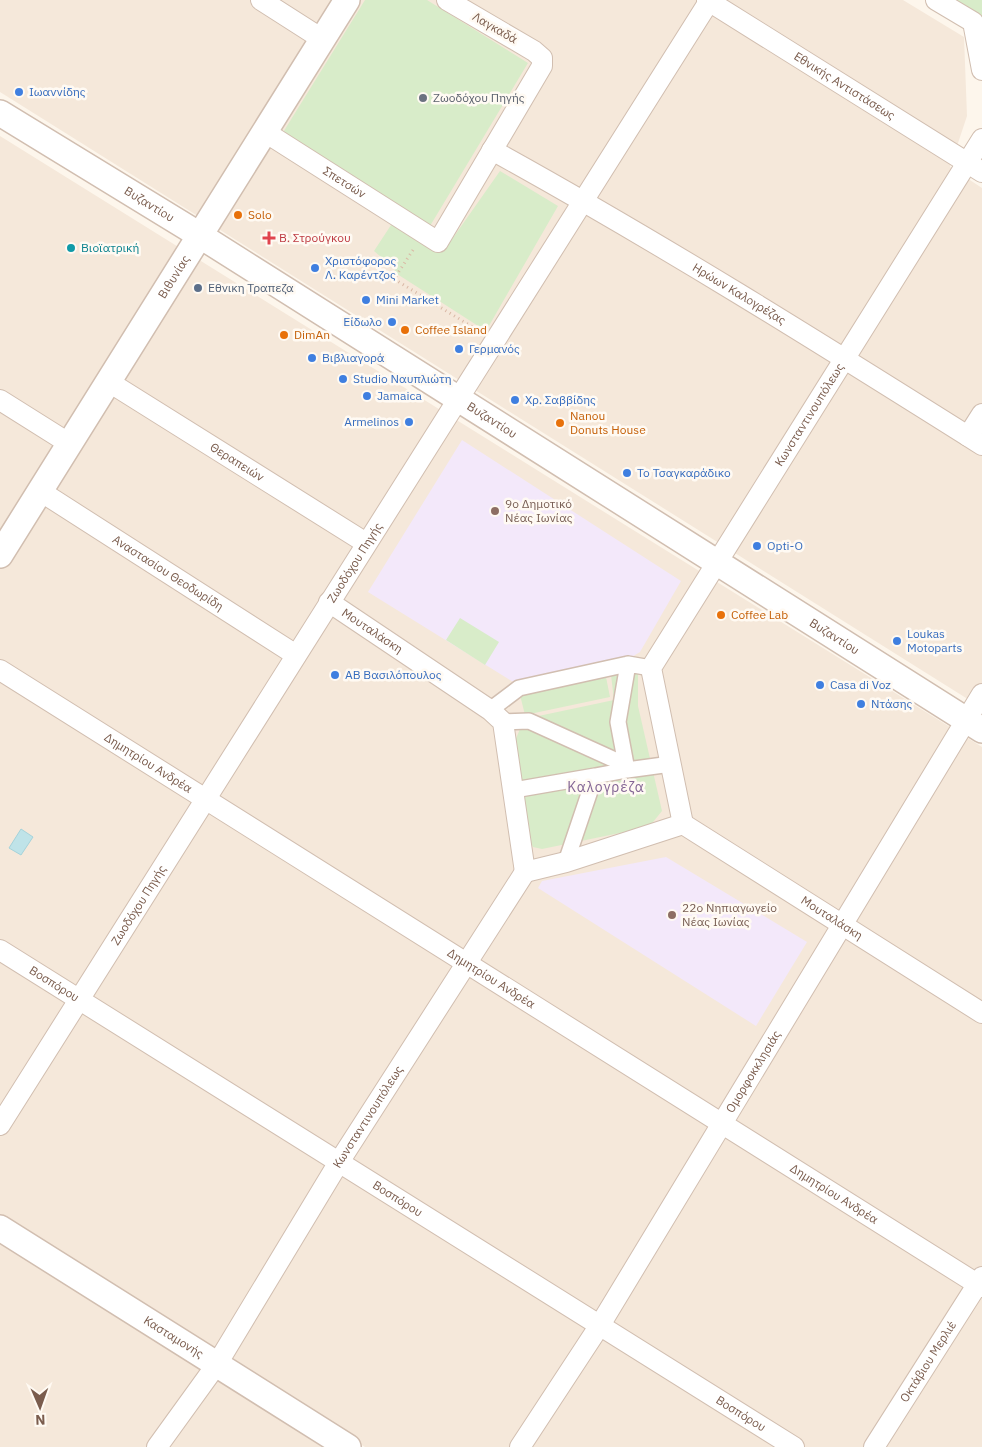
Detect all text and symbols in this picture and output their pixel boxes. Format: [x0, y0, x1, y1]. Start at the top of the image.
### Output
street label: Λαγκαδά [470, 9, 521, 47]
street label: Εθνικής Αντιστάσεως [791, 48, 898, 123]
place label: Ιωαννίδης [29, 84, 86, 99]
marker: Ιωαννίδης [13, 86, 25, 98]
place label: Ζωοδόχου Πηγής [433, 90, 525, 105]
marker: Ζωοδόχου Πηγής [417, 92, 429, 104]
street label: Σπετσών [320, 163, 369, 201]
street label: Βυζαντίου [122, 183, 177, 225]
place label: Solo [248, 207, 272, 222]
marker: Solo [232, 209, 244, 221]
place label: Β. Στρούγκου [279, 230, 351, 245]
marker: Β. Στρούγκου [263, 232, 275, 244]
place label: Βιοϊατρική [81, 240, 139, 255]
marker: Βιοϊατρική [65, 242, 77, 254]
street label: Βιθυνίας [154, 252, 193, 301]
place label: Χριστόφορος Λ. Καρέντζος [325, 253, 397, 282]
street label: Ηρώων Καλογρέζας [690, 260, 789, 328]
marker: Χριστόφορος Λ. Καρέντζος [309, 262, 321, 274]
place label: Εθνικη Τραπεζα [208, 280, 294, 295]
marker: Εθνικη Τραπεζα [192, 282, 204, 294]
place label: Mini Market [376, 292, 439, 307]
marker: Mini Market [360, 294, 372, 306]
place label: Είδωλο [343, 314, 382, 329]
marker: Είδωλο [386, 316, 398, 328]
place label: Coffee Island [415, 322, 487, 337]
marker: Coffee Island [399, 324, 411, 336]
place label: DimAn [294, 327, 330, 342]
marker: DimAn [278, 329, 290, 341]
place label: Γερμανός [469, 341, 520, 356]
marker: Γερμανός [453, 343, 465, 355]
place label: Βιβλιαγορά [322, 350, 385, 365]
marker: Βιβλιαγορά [306, 352, 318, 364]
street label: Κωνσταντινουπόλεως [771, 360, 847, 469]
place label: Studio Ναυπλιώτη [353, 371, 452, 386]
marker: Studio Ναυπλιώτη [337, 373, 349, 385]
place label: Jamaica [377, 388, 422, 403]
marker: Jamaica [361, 390, 373, 402]
place label: Χρ. Σαββίδης [525, 392, 596, 407]
marker: Χρ. Σαββίδης [509, 394, 521, 406]
street label: Βυζαντίου [464, 398, 520, 441]
place label: Nanou Donuts House [570, 408, 646, 437]
place label: Armelinos [344, 414, 399, 429]
marker: Armelinos [403, 416, 415, 428]
marker: Nanou Donuts House [554, 417, 566, 429]
street label: Θεραπειών [207, 439, 267, 484]
place label: Το Τσαγκαράδικο [637, 465, 731, 480]
marker: Το Τσαγκαράδικο [621, 467, 633, 479]
place label: 9ο Δημοτικό Νέας Ιωνίας [505, 496, 573, 525]
marker: 9ο Δημοτικό Νέας Ιωνίας [489, 505, 501, 517]
street label: Ζωοδόχου Πηγής [324, 519, 385, 605]
street label: Αναστασίου Θεοδωρίδη [110, 531, 227, 614]
place label: Opti-O [767, 538, 803, 553]
marker: Opti-O [751, 540, 763, 552]
street label: Μουταλάσκη [339, 605, 406, 656]
place label: Coffee Lab [731, 607, 788, 622]
marker: Coffee Lab [715, 609, 727, 621]
street label: Βυζαντίου [807, 615, 862, 658]
place label: Loukas Motoparts [907, 626, 962, 655]
marker: Loukas Motoparts [891, 635, 903, 647]
place label: ΑΒ Βασιλόπουλος [345, 667, 442, 682]
marker: ΑΒ Βασιλόπουλος [329, 669, 341, 681]
place label: Casa di Voz [830, 677, 891, 692]
marker: Casa di Voz [814, 679, 826, 691]
place label: Ντάσης [871, 696, 913, 711]
marker: Ντάσης [855, 698, 867, 710]
street label: Δημητρίου Ανδρέα [102, 729, 195, 796]
district label: Καλογρέζα [567, 778, 645, 796]
street label: Ζωοδόχου Πηγής [108, 862, 169, 948]
street label: Μουταλάσκη [798, 892, 866, 943]
place label: 22ο Νηπιαγωγείο Νέας Ιωνίας [682, 900, 777, 929]
marker: 22ο Νηπιαγωγείο Νέας Ιωνίας [666, 909, 678, 921]
street label: Δημητρίου Ανδρέα [445, 945, 538, 1012]
street label: Βοσπόρου [27, 962, 82, 1005]
street label: Ομορφοκκλησιάς [722, 1027, 784, 1115]
street label: Κωνσταντινουπόλεως [329, 1062, 406, 1171]
street label: Δημητρίου Ανδρέα [787, 1160, 881, 1227]
street label: Βοσπόρου [370, 1177, 426, 1220]
street label: Κασταμονής [141, 1312, 207, 1361]
street label: Οκτάβιου Μερλιέ [896, 1318, 959, 1405]
north arrow [15, 1382, 65, 1432]
street label: Βοσπόρου [713, 1392, 769, 1435]
text: N [35, 1411, 46, 1429]

